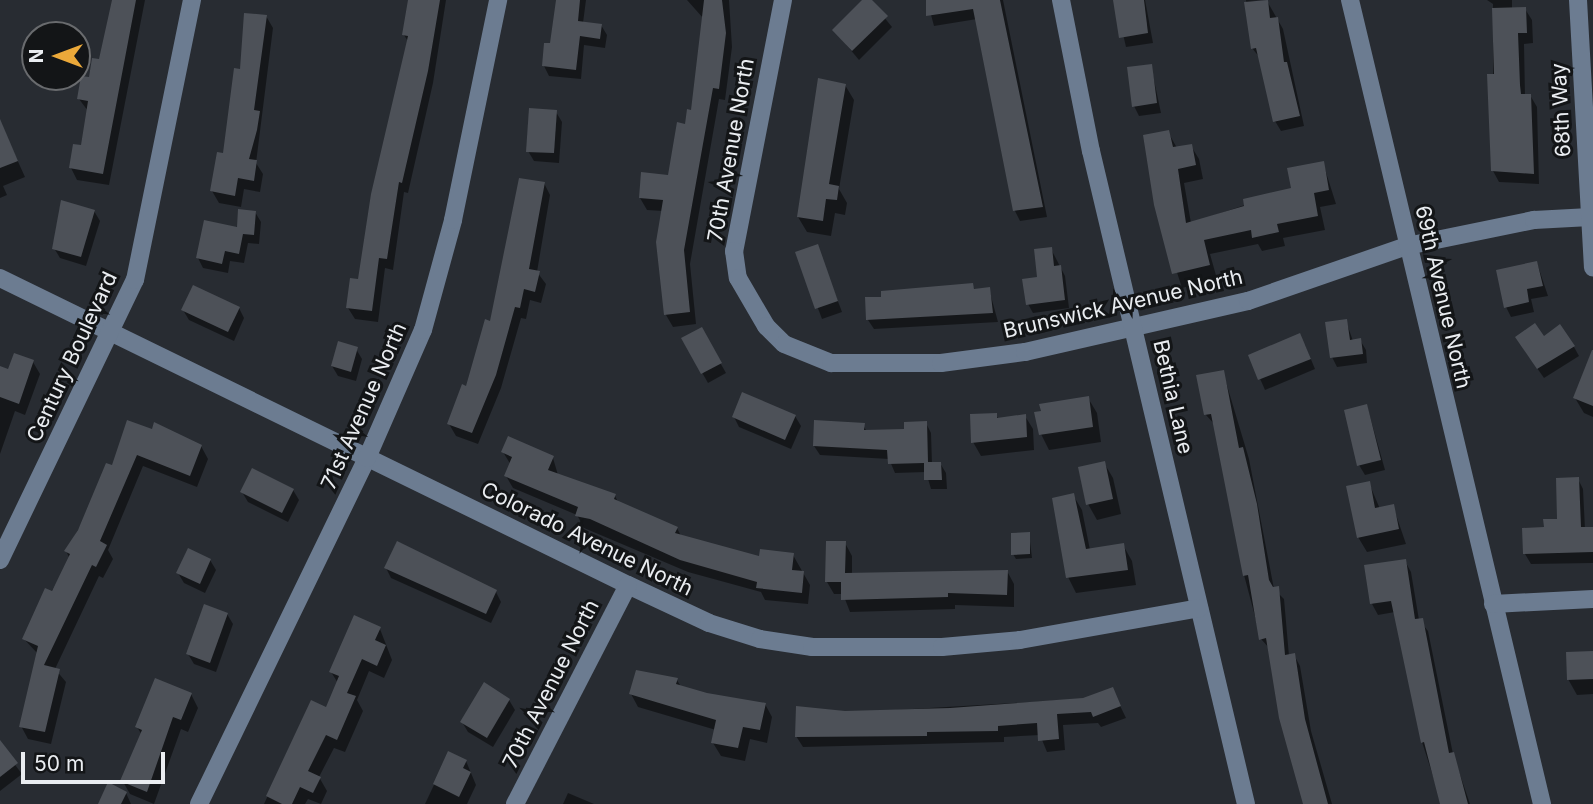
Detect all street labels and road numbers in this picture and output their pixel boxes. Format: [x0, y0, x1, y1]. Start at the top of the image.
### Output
street label: 70th Avenue North [702, 56, 760, 244]
street label: 68th Way [1546, 62, 1576, 158]
street label: 69th Avenue North [1410, 203, 1476, 391]
street label: Brunswick Avenue North [1001, 264, 1245, 344]
street label: Century Boulevard [22, 268, 122, 446]
street label: 71st Avenue North [316, 319, 412, 493]
street label: Bethia Lane [1148, 337, 1198, 457]
street label: Colorado Avenue North [477, 477, 697, 601]
street label: 70th Avenue North [498, 595, 604, 773]

